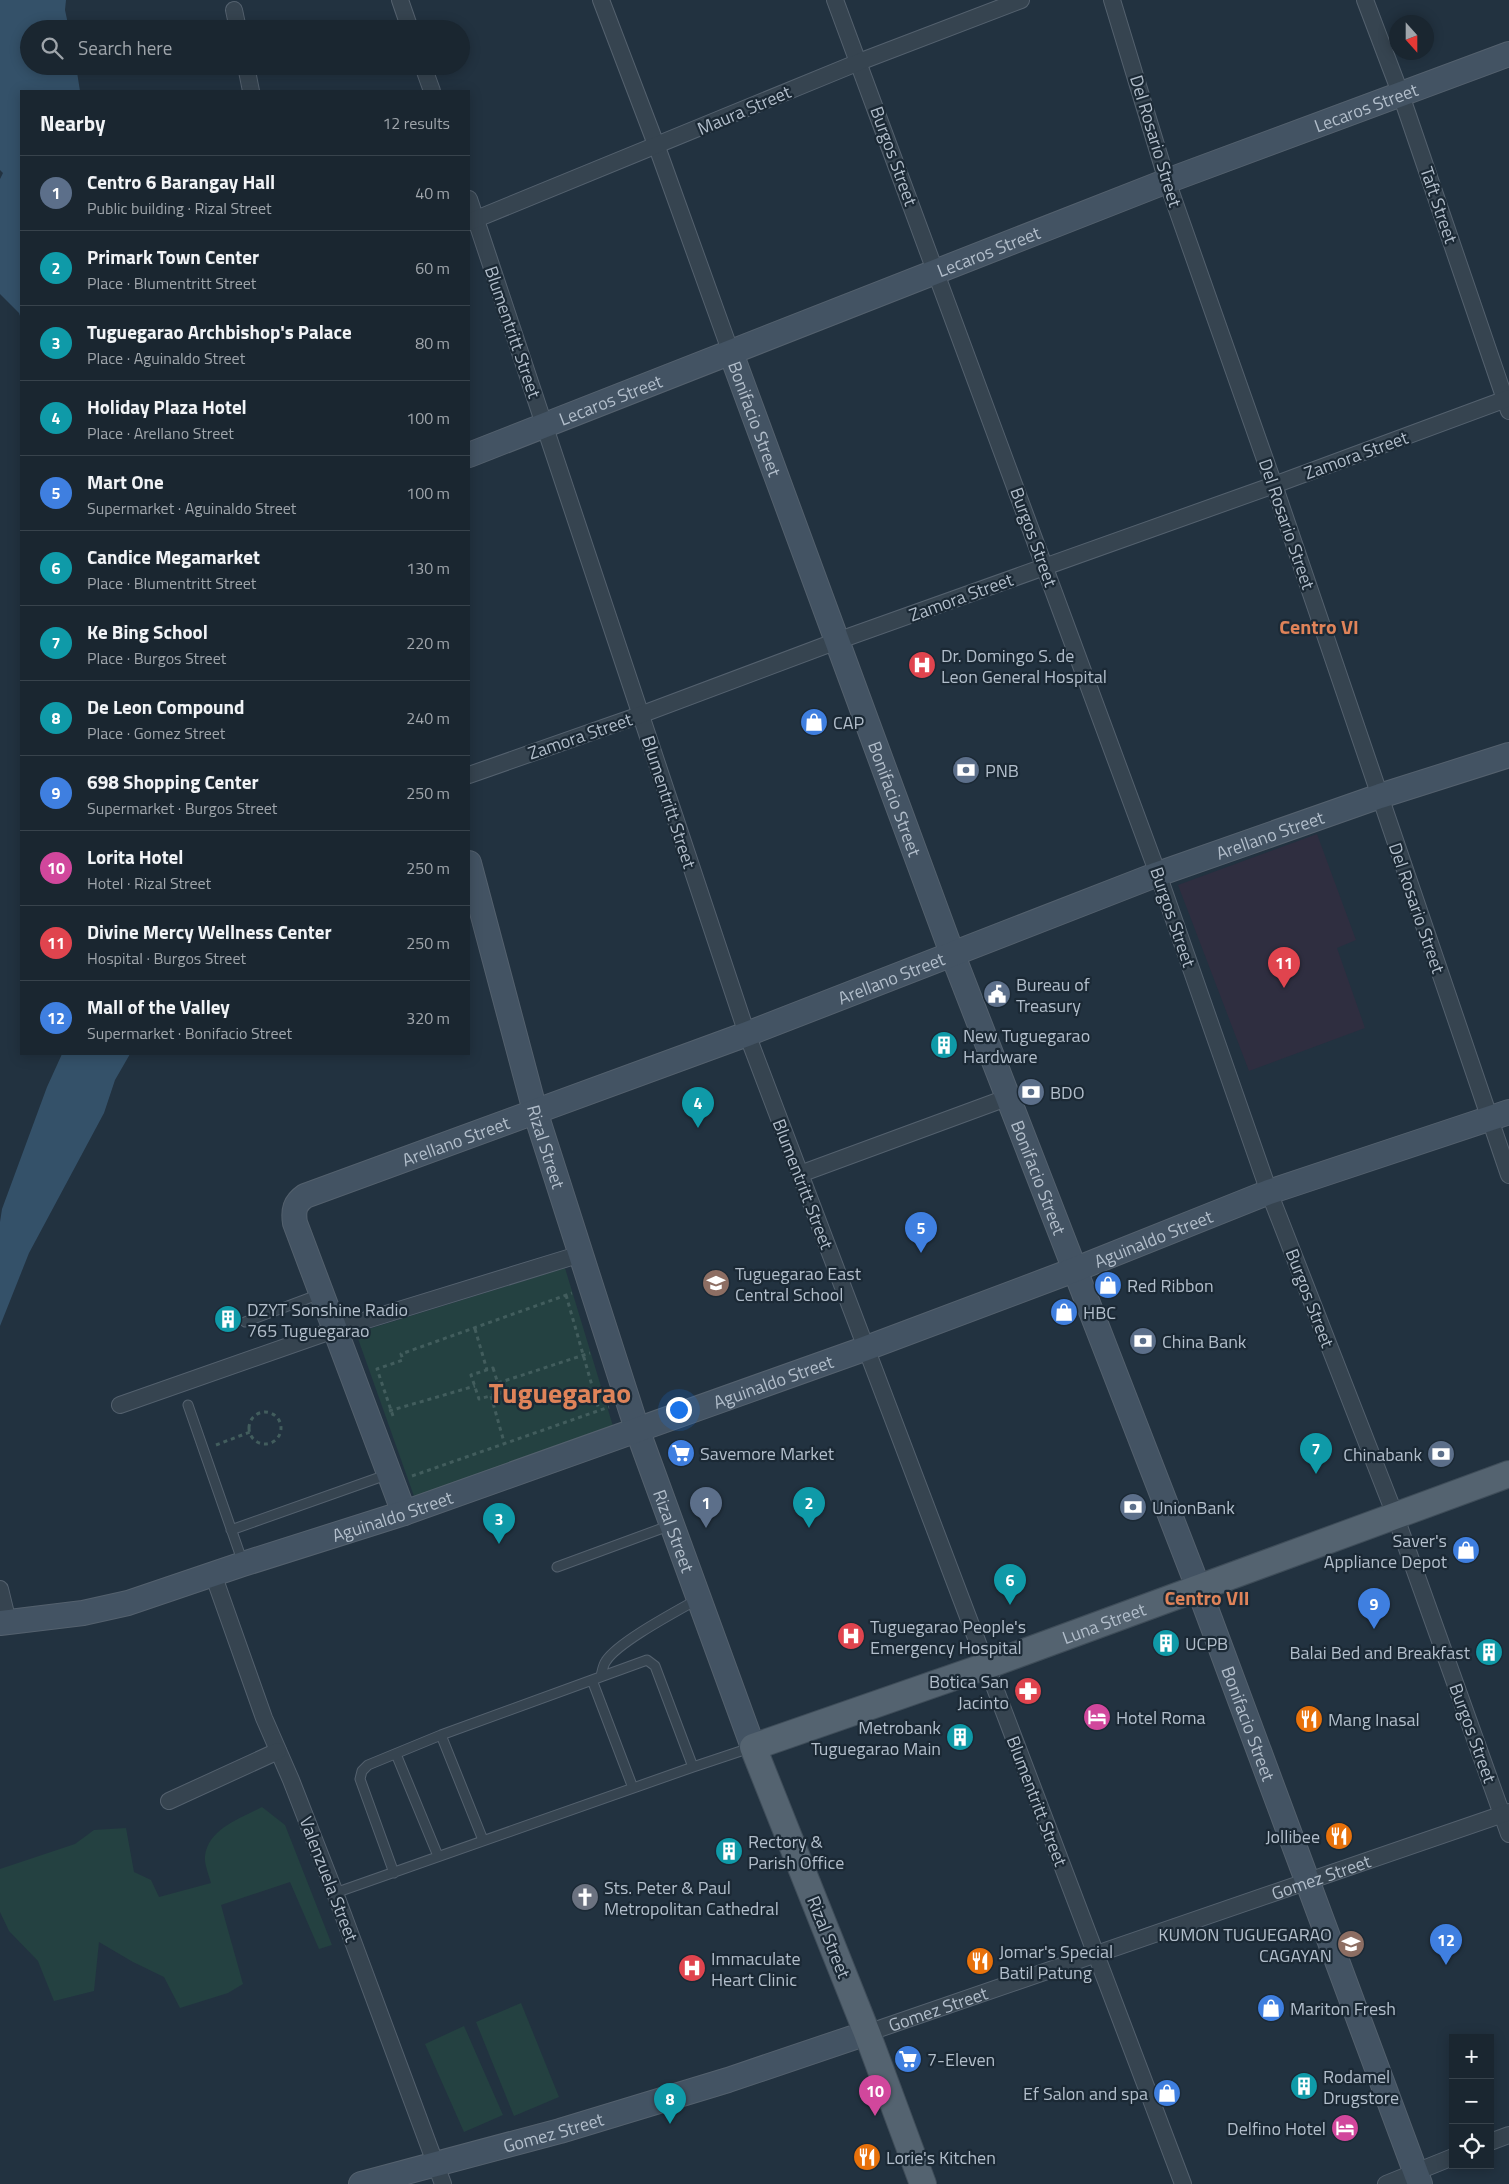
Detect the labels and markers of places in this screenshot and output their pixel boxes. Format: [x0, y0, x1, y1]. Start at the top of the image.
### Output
place label: Dr. Domingo S. de Leon General Hospital [941, 642, 1107, 690]
hospital icon: Dr. Domingo S. de Leon General Hospital [907, 650, 937, 680]
shop icon: CAP [799, 707, 829, 737]
place label: CAP [833, 709, 865, 736]
bank icon: PNB [951, 755, 981, 785]
place label: PNB [985, 757, 1019, 784]
pin: 11 [1268, 947, 1300, 988]
place label: Bureau of Treasury [1016, 971, 1090, 1019]
public building icon: Bureau of Treasury [982, 979, 1012, 1009]
place label: New Tuguegarao Hardware [963, 1022, 1090, 1070]
building icon: New Tuguegarao Hardware [929, 1030, 959, 1060]
bank icon: BDO [1016, 1077, 1046, 1107]
place label: BDO [1050, 1079, 1085, 1106]
pin: 4 [682, 1087, 714, 1128]
pin: 5 [905, 1212, 937, 1253]
place label: Tuguegarao East Central School [735, 1260, 862, 1308]
school or university icon: Tuguegarao East Central School [701, 1268, 731, 1298]
shop icon: Red Ribbon [1093, 1270, 1123, 1300]
place label: Red Ribbon [1127, 1272, 1214, 1299]
place label: DZYT Sonshine Radio 765 Tuguegarao [247, 1296, 408, 1344]
shop icon: HBC [1049, 1297, 1079, 1327]
place label: HBC [1083, 1299, 1116, 1326]
building icon: DZYT Sonshine Radio 765 Tuguegarao [213, 1304, 243, 1334]
bank icon: China Bank [1128, 1326, 1158, 1356]
place label: China Bank [1162, 1328, 1247, 1355]
pin: 7 [1300, 1433, 1332, 1474]
supermarket icon: Savemore Market [666, 1438, 696, 1468]
bank icon: Chinabank [1426, 1439, 1456, 1469]
place label: Savemore Market [700, 1440, 835, 1467]
place label: Chinabank [1343, 1441, 1422, 1468]
pin: 1 [690, 1487, 722, 1528]
pin: 2 [793, 1487, 825, 1528]
bank icon: UnionBank [1118, 1492, 1148, 1522]
place label: UnionBank [1152, 1494, 1235, 1521]
pin: 3 [483, 1503, 515, 1544]
place label: Saver's Appliance Depot [1324, 1527, 1448, 1575]
shop icon: Saver's Appliance Depot [1451, 1535, 1481, 1565]
pin: 6 [994, 1564, 1026, 1605]
pin: 9 [1358, 1588, 1390, 1629]
place label: Tuguegarao People's Emergency Hospital [870, 1613, 1026, 1661]
hospital icon: Tuguegarao People's Emergency Hospital [836, 1621, 866, 1651]
building icon: UCPB [1151, 1628, 1181, 1658]
place label: UCPB [1185, 1630, 1228, 1657]
building icon: Balai Bed and Breakfast [1474, 1637, 1504, 1667]
place label: Balai Bed and Breakfast [1289, 1639, 1471, 1666]
place label: Botica San Jacinto [929, 1668, 1009, 1716]
pharmacy icon: Botica San Jacinto [1013, 1676, 1043, 1706]
hotel icon: Hotel Roma [1082, 1702, 1112, 1732]
place label: Hotel Roma [1116, 1704, 1206, 1731]
restaurant icon: Mang Inasal [1294, 1704, 1324, 1734]
place label: Mang Inasal [1328, 1706, 1420, 1733]
place label: Metrobank Tuguegarao Main [811, 1714, 941, 1762]
building icon: Metrobank Tuguegarao Main [945, 1722, 975, 1752]
restaurant icon: Jollibee [1324, 1821, 1354, 1851]
place label: Jollibee [1265, 1823, 1320, 1850]
place label: Rectory & Parish Office [748, 1828, 844, 1876]
building icon: Rectory & Parish Office [714, 1836, 744, 1866]
place label: Sts. Peter & Paul Metropolitan Cathedral [604, 1874, 779, 1922]
church icon: Sts. Peter & Paul Metropolitan Cathedral [570, 1882, 600, 1912]
place label: KUMON TUGUEGARAO CAGAYAN [1158, 1921, 1332, 1969]
pin: 12 [1430, 1924, 1462, 1965]
school or university icon: KUMON TUGUEGARAO CAGAYAN [1336, 1929, 1366, 1959]
place label: Jomar's Special Batil Patung [999, 1938, 1113, 1986]
place label: Immaculate Heart Clinic [711, 1945, 801, 1993]
restaurant icon: Jomar's Special Batil Patung [965, 1946, 995, 1976]
hospital icon: Immaculate Heart Clinic [677, 1953, 707, 1983]
shop icon: Mariton Fresh [1256, 1993, 1286, 2023]
place label: Mariton Fresh [1290, 1995, 1396, 2022]
supermarket icon: 7-Eleven [893, 2044, 923, 2074]
place label: 7-Eleven [927, 2046, 995, 2073]
place label: Rodamel Drugstore [1323, 2063, 1399, 2111]
building icon: Rodamel Drugstore [1289, 2071, 1319, 2101]
pin: 10 [859, 2075, 891, 2116]
shop icon: Ef Salon and spa [1152, 2078, 1182, 2108]
place label: Ef Salon and spa [1023, 2080, 1148, 2107]
pin: 8 [654, 2083, 686, 2124]
hotel icon: Delfino Hotel [1330, 2113, 1360, 2143]
place label: Delfino Hotel [1227, 2115, 1326, 2142]
restaurant icon: Lorie's Kitchen [852, 2142, 882, 2172]
place label: Lorie's Kitchen [886, 2144, 996, 2171]

